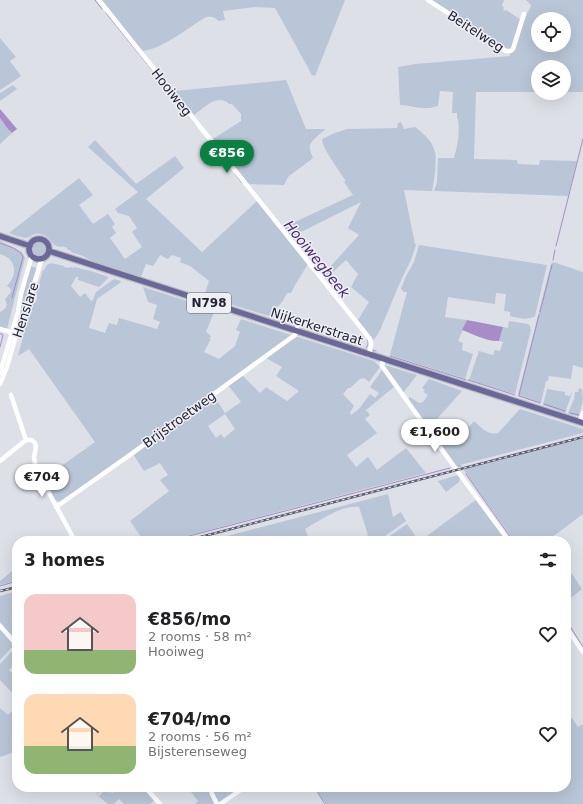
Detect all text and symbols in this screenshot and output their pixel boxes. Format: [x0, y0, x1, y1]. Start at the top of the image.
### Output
street label: Beitelweg [445, 8, 507, 55]
map controls [531, 12, 571, 100]
button: locate [531, 12, 571, 52]
button: layers [531, 60, 571, 100]
street label: Hooiweg [148, 66, 195, 119]
pin: €856 [203, 140, 251, 174]
text: €856 [209, 145, 245, 160]
water label: Hooiwegbeek [281, 217, 354, 302]
street label: Henslare [9, 281, 41, 340]
road number: N798 [187, 293, 231, 313]
street label: Nijkerkerstraat [269, 305, 365, 348]
street label: Brijstroetweg [140, 388, 219, 451]
pin: €1,600 [402, 419, 468, 453]
text: €1,600 [410, 424, 460, 439]
pin: €704 [18, 464, 66, 498]
text: €704 [24, 469, 60, 484]
icon: filters [537, 549, 559, 571]
text: 3 homes [24, 550, 105, 570]
text: €856/mo [148, 609, 231, 629]
icon: home [56, 610, 104, 658]
icon: heart [537, 623, 559, 645]
text: 2 rooms · 58 m² [148, 629, 252, 644]
text: Hooiweg [148, 644, 204, 659]
text: €704/mo [148, 709, 231, 729]
icon: home [56, 710, 104, 758]
icon: heart [537, 723, 559, 745]
text: 2 rooms · 56 m² [148, 729, 252, 744]
text: Bijsterenseweg [148, 744, 247, 759]

